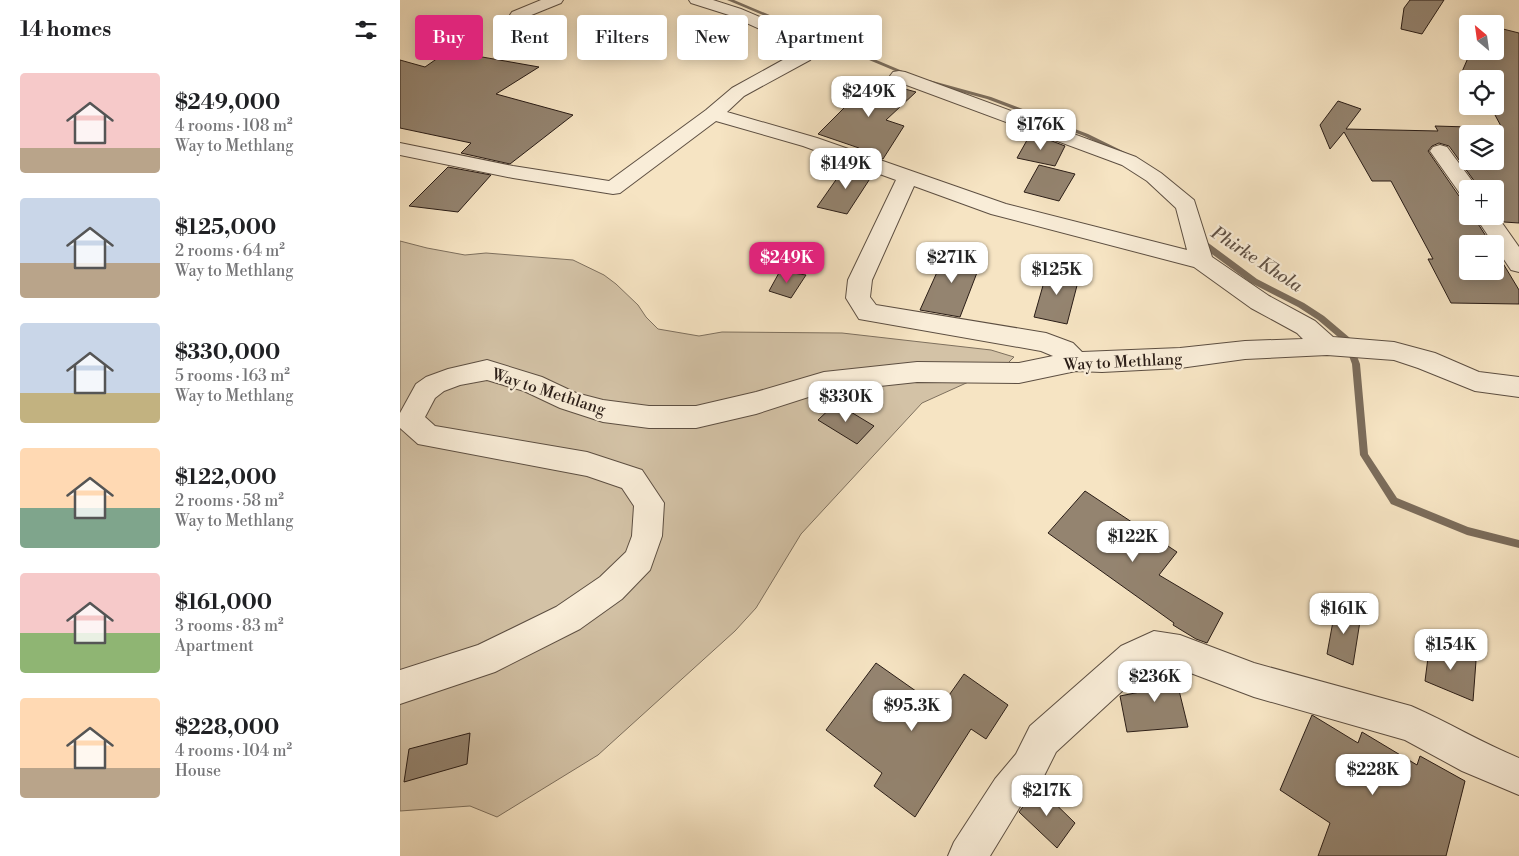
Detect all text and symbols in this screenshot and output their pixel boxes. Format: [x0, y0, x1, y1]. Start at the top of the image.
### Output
chip: Buy [415, 15, 483, 60]
chip: Rent [493, 15, 567, 60]
chip: Filters [577, 15, 667, 60]
chip: New [677, 15, 748, 60]
chip: Apartment [758, 15, 882, 60]
north arrow [1459, 15, 1504, 60]
map controls [1459, 15, 1504, 280]
icon: filters [352, 16, 380, 44]
text: 14 homes [20, 17, 111, 43]
button: locate [1459, 70, 1504, 115]
pin: $249K [834, 76, 904, 118]
text: $249K [842, 82, 896, 102]
text: $249,000 [175, 90, 280, 116]
icon: home [60, 93, 120, 153]
pin: $176K [1006, 108, 1076, 151]
text: $176K [1017, 115, 1065, 135]
text: 4 rooms · 108 m² [175, 116, 293, 136]
button: layers [1459, 125, 1504, 170]
text: Way to Methlang [175, 136, 294, 156]
pin: $149K [811, 148, 881, 190]
text: $149K [821, 154, 871, 174]
button: + [1459, 180, 1504, 225]
text: $125,000 [175, 215, 276, 241]
icon: home [60, 218, 120, 278]
water label: Phirke Khola [1206, 221, 1308, 298]
button: − [1459, 235, 1504, 280]
text: 2 rooms · 64 m² [175, 241, 285, 261]
pin: $249K [752, 242, 822, 284]
pin: $271K [917, 242, 987, 284]
text: $249K [760, 248, 814, 268]
text: $271K [927, 248, 977, 268]
pin: $125K [1022, 254, 1092, 296]
text: $125K [1032, 260, 1082, 280]
text: Way to Methlang [175, 261, 294, 281]
text: $330,000 [175, 340, 280, 366]
icon: home [60, 343, 120, 403]
street label: Way to Methlang [1062, 349, 1183, 375]
street label: Way to Methlang [488, 364, 609, 420]
text: 5 rooms · 163 m² [175, 366, 290, 386]
pin: $330K [811, 380, 881, 423]
text: Way to Methlang [175, 386, 294, 406]
text: $330K [819, 387, 873, 407]
text: $122,000 [175, 465, 277, 491]
icon: home [60, 468, 120, 528]
text: 2 rooms · 58 m² [175, 491, 284, 511]
text: Way to Methlang [175, 511, 294, 531]
pin: $122K [1098, 520, 1168, 563]
text: $122K [1108, 527, 1158, 547]
text: $161,000 [175, 590, 272, 616]
pin: $161K [1309, 592, 1379, 635]
icon: home [60, 593, 120, 653]
text: $161K [1321, 599, 1367, 619]
text: 3 rooms · 83 m² [175, 616, 284, 636]
pin: $154K [1416, 628, 1486, 671]
text: $154K [1425, 635, 1477, 655]
text: Apartment [175, 636, 254, 656]
pin: $236K [1120, 660, 1190, 703]
text: $236K [1129, 667, 1181, 687]
pin: $95.3K [871, 690, 953, 732]
text: $95.3K [884, 696, 940, 716]
text: $228,000 [175, 715, 279, 741]
icon: home [60, 718, 120, 778]
text: 4 rooms · 104 m² [175, 741, 292, 761]
pin: $228K [1338, 754, 1408, 796]
text: $228K [1347, 760, 1399, 780]
text: House [175, 761, 221, 781]
pin: $217K [1012, 774, 1082, 817]
text: $217K [1023, 781, 1071, 801]

